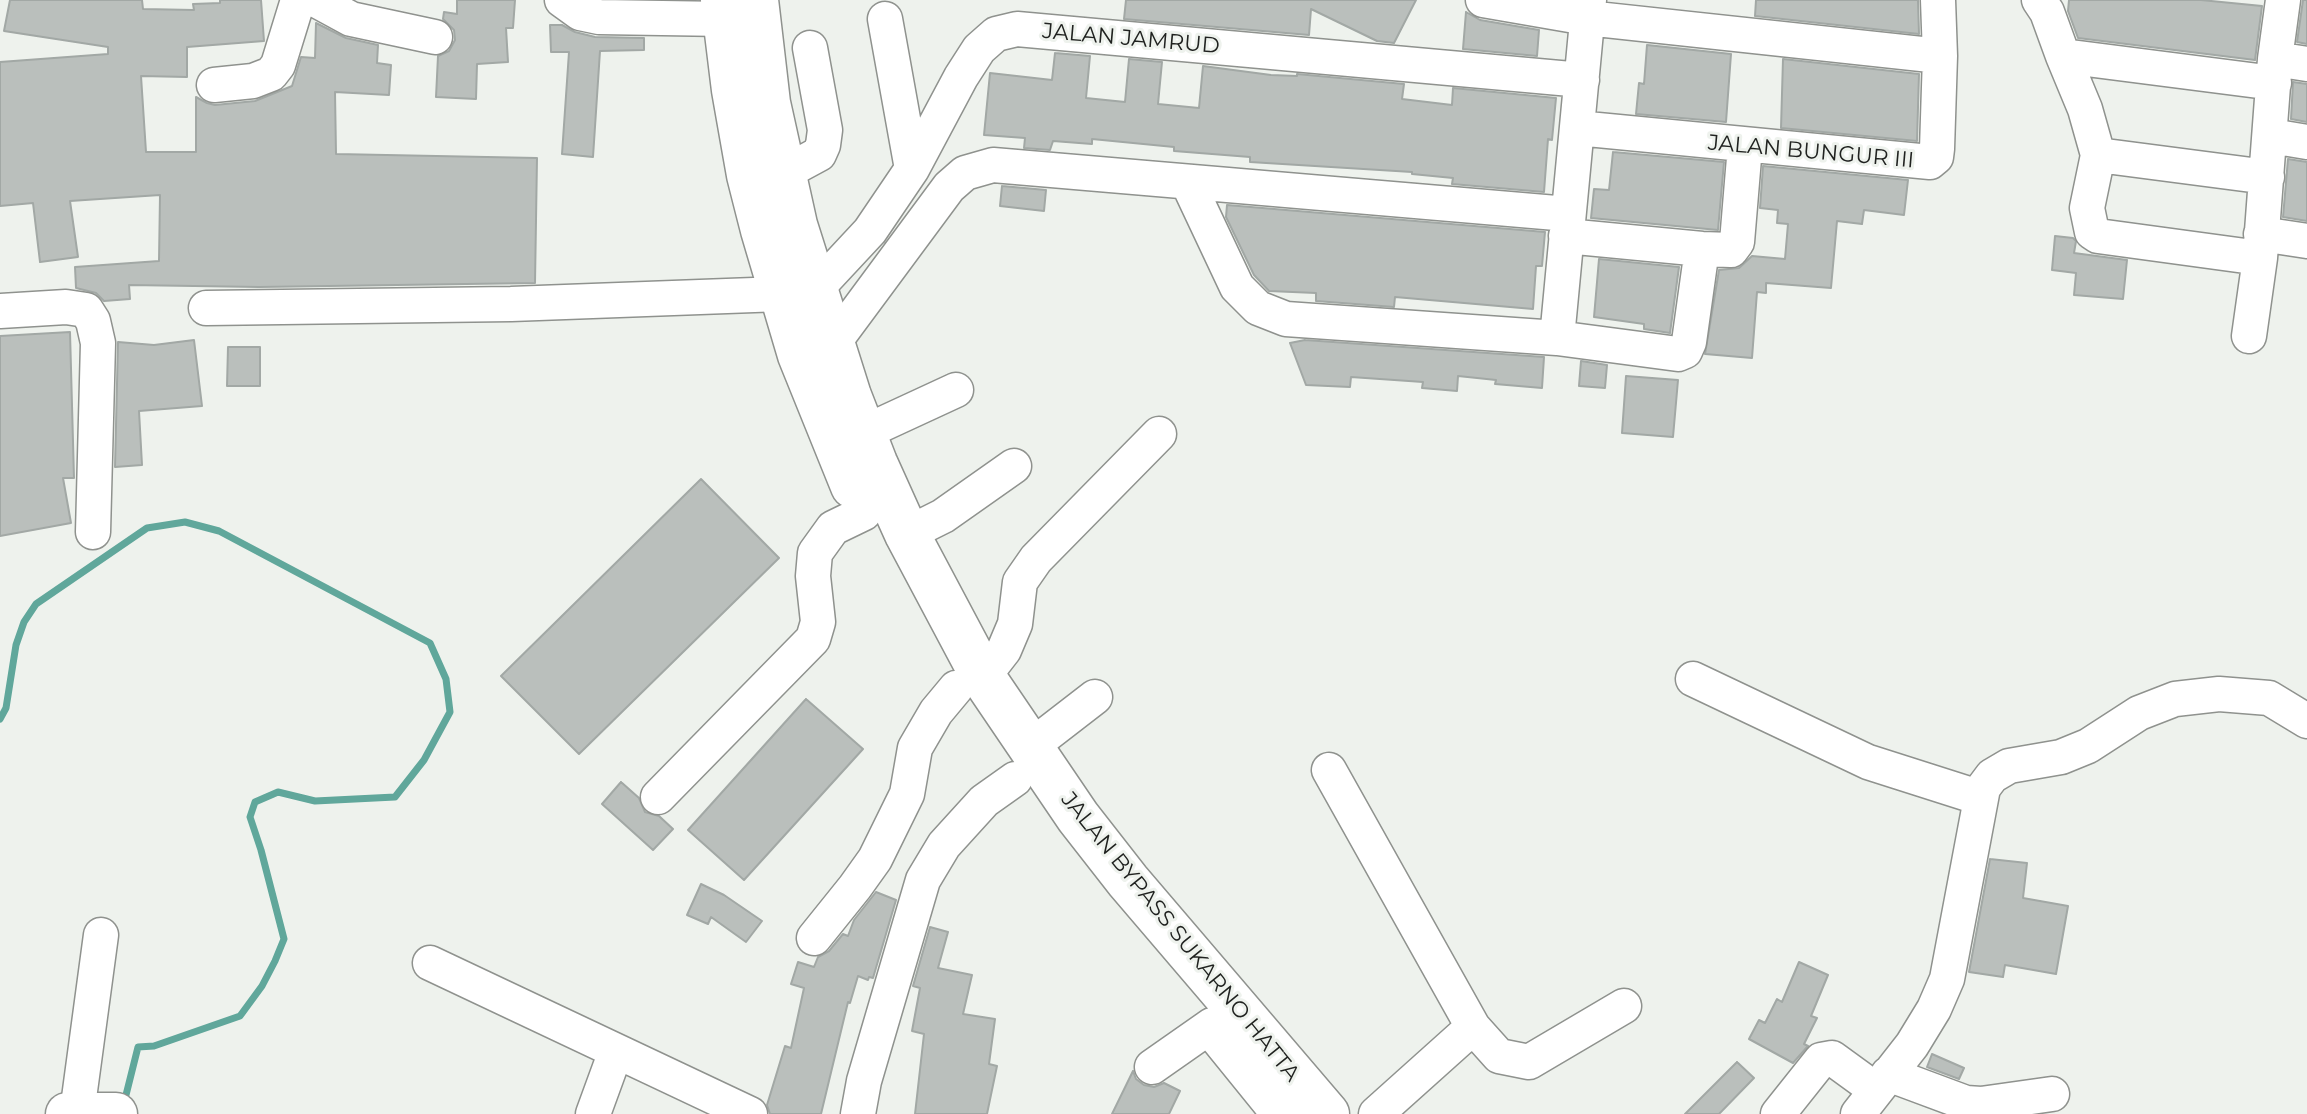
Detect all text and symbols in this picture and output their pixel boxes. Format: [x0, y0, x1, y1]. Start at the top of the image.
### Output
street label: JALAN JAMRUD [1041, 18, 1221, 60]
street label: JALAN BUNGUR III [1707, 130, 1915, 174]
street label: JALAN BYPASS SUKARNO HATTA [1055, 787, 1305, 1087]

